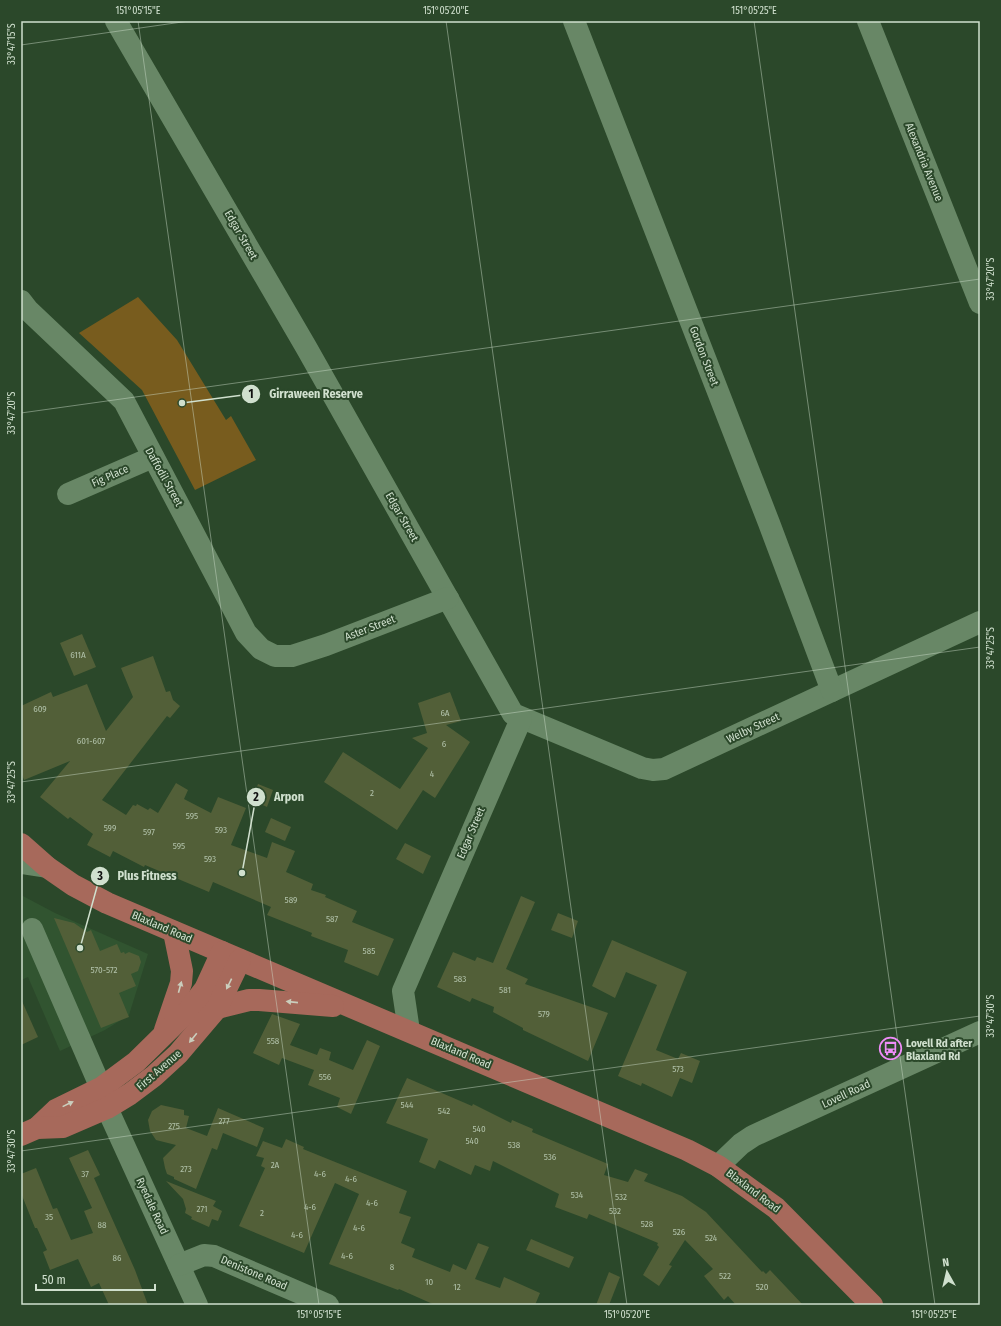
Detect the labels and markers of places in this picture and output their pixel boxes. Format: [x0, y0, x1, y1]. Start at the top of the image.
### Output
callout: Girraween Reserve [241, 382, 371, 406]
callout: Arpon [246, 785, 312, 809]
callout: Plus Fitness [90, 864, 185, 888]
bus stop icon: Lovell Rd after Blaxland Rd [878, 1036, 904, 1062]
place label: Lovell Rd after Blaxland Rd [906, 1037, 973, 1063]

